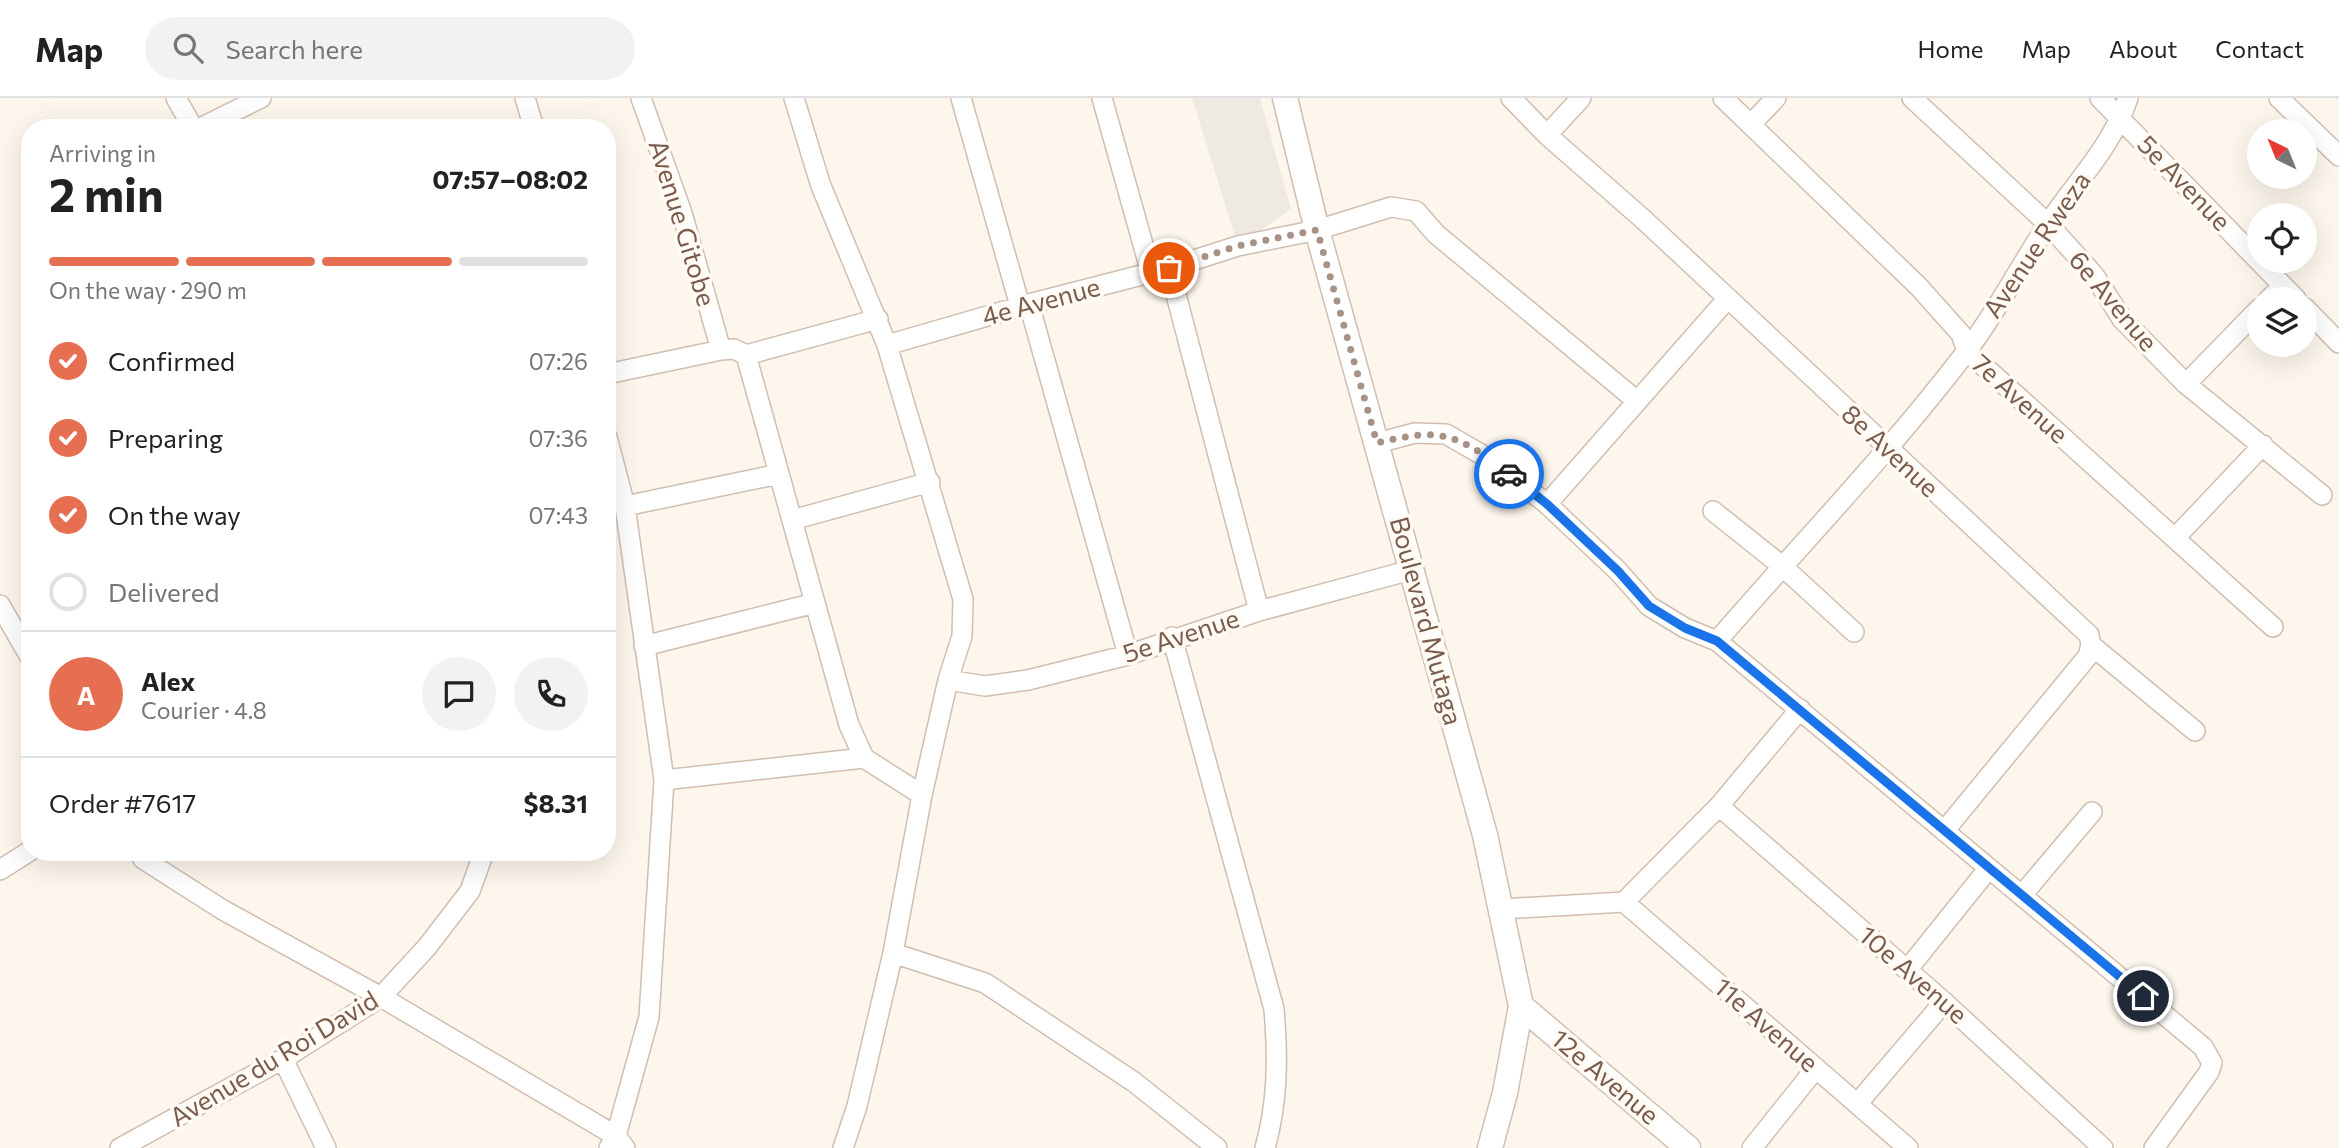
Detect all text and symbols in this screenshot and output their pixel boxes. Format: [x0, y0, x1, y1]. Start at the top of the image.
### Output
search box [145, 17, 635, 80]
text: Map [35, 28, 103, 69]
icon: search [169, 29, 207, 67]
text: Search here [225, 33, 363, 64]
text: Home [1918, 34, 1984, 63]
text: Map [2022, 34, 2071, 63]
text: About [2109, 34, 2177, 63]
text: Contact [2215, 34, 2304, 63]
north arrow [2247, 119, 2317, 189]
map controls [2247, 119, 2317, 357]
street label: 5e Avenue [2132, 128, 2238, 236]
street label: Avenue Gitobe [643, 136, 723, 310]
text: Arriving in [49, 139, 156, 167]
text: 07:57–08:02 [432, 163, 588, 194]
text: 2 min [49, 165, 164, 221]
street label: Avenue Rweza [1976, 165, 2096, 323]
button: locate [2247, 203, 2317, 273]
pin [1139, 238, 1199, 298]
street label: 6e Avenue [2063, 244, 2165, 356]
icon: bag [1150, 249, 1188, 287]
street label: 4e Avenue [978, 270, 1103, 331]
text: On the way · 290 m [49, 276, 247, 304]
button: layers [2247, 287, 2317, 357]
icon: check [49, 342, 87, 380]
text: Confirmed [108, 345, 235, 376]
text: 07:26 [529, 347, 588, 375]
street label: 7e Avenue [1967, 347, 2075, 449]
street label: 8e Avenue [1836, 397, 1946, 503]
icon: check [49, 419, 87, 457]
text: Preparing [108, 422, 223, 453]
text: 07:36 [528, 424, 588, 452]
courier [1474, 439, 1544, 509]
icon: car [1490, 455, 1528, 493]
icon: check [49, 496, 87, 534]
text: On the way [108, 499, 241, 530]
text: 07:43 [529, 501, 588, 529]
street label: Boulevard Mutaga [1385, 513, 1470, 728]
text: Delivered [108, 576, 219, 607]
street label: 5e Avenue [1119, 601, 1243, 668]
button: chat [422, 657, 496, 731]
button: phone [514, 657, 588, 731]
text: Alex [141, 665, 195, 696]
text: A [77, 679, 95, 710]
text: Courier · 4.8 [141, 696, 267, 724]
text: Order #7617 [49, 787, 196, 818]
text: $8.31 [524, 787, 588, 818]
street label: 10e Avenue [1853, 918, 1975, 1029]
pin [2113, 966, 2173, 1026]
street label: 11e Avenue [1709, 970, 1825, 1077]
icon: home [2124, 977, 2162, 1015]
street label: Avenue du Roi David [163, 983, 383, 1132]
street label: 12e Avenue [1546, 1022, 1666, 1130]

